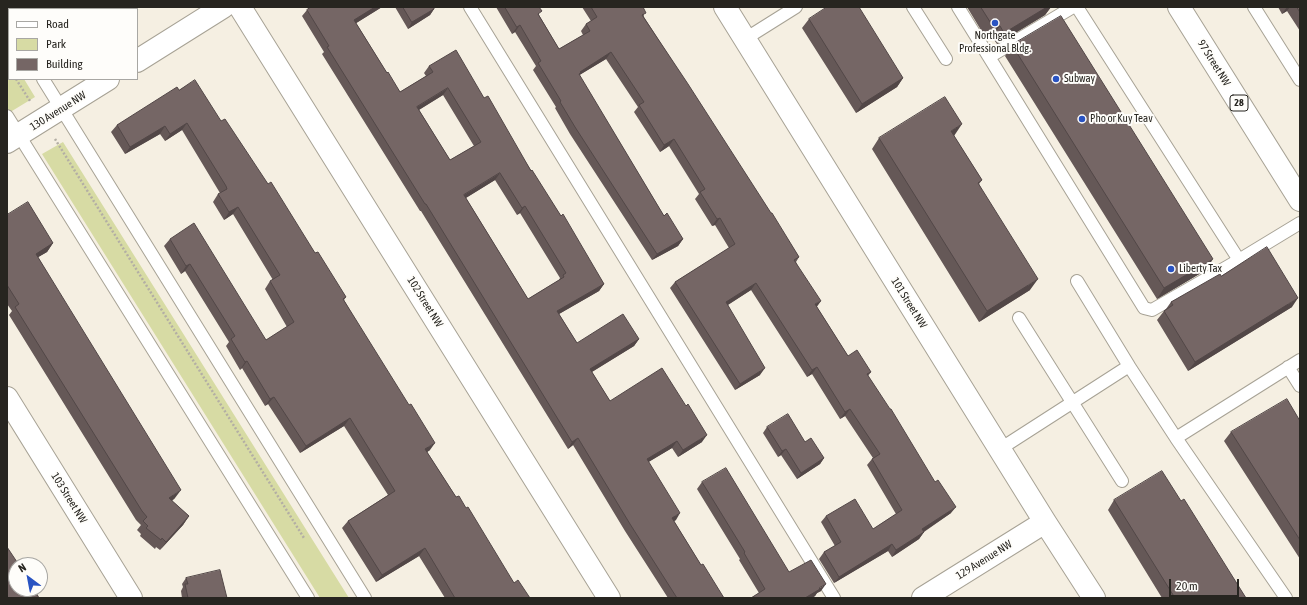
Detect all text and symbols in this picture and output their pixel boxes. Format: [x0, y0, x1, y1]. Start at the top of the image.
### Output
legend [8, 8, 138, 80]
text: Road [46, 17, 69, 31]
marker: Northgate Professional Bldg. [990, 18, 1000, 28]
place label: Northgate Professional Bldg. [959, 29, 1031, 55]
text: Park [46, 37, 66, 51]
street label: 97 Street NW [1195, 37, 1233, 89]
text: Building [46, 57, 83, 71]
place label: Subway [1064, 72, 1095, 86]
marker: Subway [1051, 74, 1061, 84]
street label: 130 Avenue NW [28, 89, 88, 133]
road number: 28 [1230, 95, 1248, 111]
place label: Pho or Kuy Teav [1090, 112, 1153, 126]
marker: Pho or Kuy Teav [1077, 114, 1087, 124]
place label: Liberty Tax [1179, 262, 1222, 276]
marker: Liberty Tax [1166, 264, 1176, 274]
street label: 102 Street NW [404, 274, 446, 330]
street label: 101 Street NW [888, 275, 930, 331]
street label: 103 Street NW [48, 470, 90, 526]
street label: 129 Avenue NW [954, 538, 1014, 582]
north arrow [8, 557, 48, 597]
text: N [16, 561, 28, 574]
scale bar [1171, 571, 1241, 597]
text: 20 m [1176, 579, 1198, 593]

